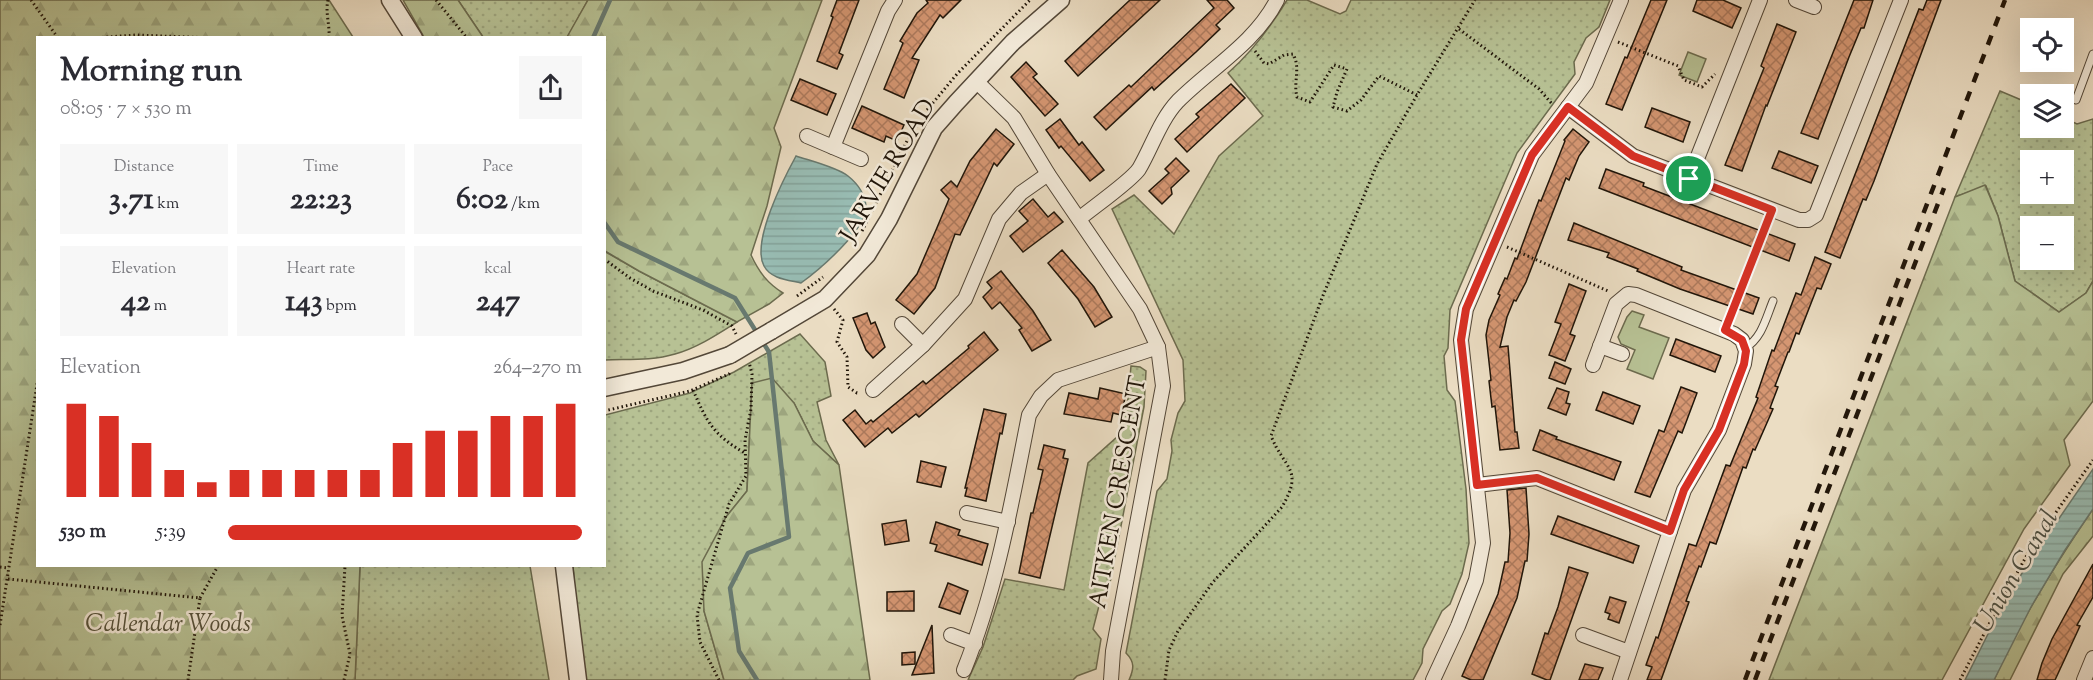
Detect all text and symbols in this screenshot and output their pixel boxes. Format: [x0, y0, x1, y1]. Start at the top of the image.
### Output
map controls [2020, 18, 2074, 270]
button: locate [2020, 18, 2074, 72]
text: Morning run [60, 48, 242, 96]
button: share [519, 56, 582, 119]
button: layers [2020, 84, 2074, 138]
street label: JARVIE ROAD [831, 93, 945, 251]
text: 08:05 · 7 × 530 m [60, 95, 192, 124]
button: + [2020, 150, 2074, 204]
pin [1663, 153, 1714, 204]
text: Distance [114, 156, 174, 179]
text: Time [303, 156, 339, 179]
text: Pace [483, 156, 513, 179]
icon: arrive [1672, 162, 1705, 195]
text: 3.71 [109, 179, 154, 222]
text: 22:23 [290, 179, 352, 222]
text: 6:02 [456, 179, 508, 222]
text: km [154, 193, 179, 216]
text: /km [508, 193, 540, 216]
button: − [2020, 216, 2074, 270]
text: Elevation [112, 258, 176, 281]
text: Heart rate [287, 258, 355, 281]
text: kcal [484, 258, 512, 281]
text: 42 [121, 281, 150, 324]
text: 143 [285, 281, 323, 324]
text: 247 [476, 281, 520, 324]
text: m [150, 295, 167, 318]
text: bpm [323, 295, 357, 318]
text: Elevation [60, 354, 141, 383]
text: 264–270 m [493, 354, 582, 383]
street label: AITKEN CRESCENT [1082, 373, 1156, 611]
water label: Union Canal [1966, 503, 2069, 641]
text: 530 m [60, 518, 106, 547]
text: 5:39 [156, 518, 186, 547]
park label: Callendar Woods [85, 608, 251, 642]

